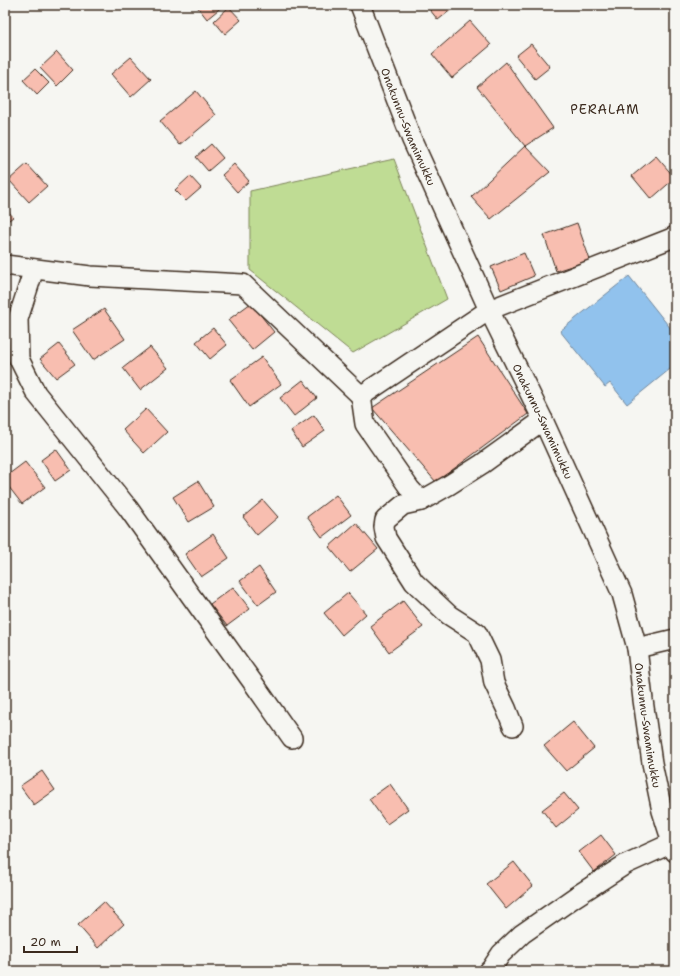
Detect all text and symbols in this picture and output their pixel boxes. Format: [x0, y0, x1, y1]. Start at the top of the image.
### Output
street label: Onakunnu-Swamimukku [377, 66, 439, 188]
district label: PERALAM [570, 101, 640, 118]
street label: Onakunnu-Swamimukku [509, 361, 576, 482]
street label: Onakunnu-Swamimukku [631, 662, 664, 789]
scale bar [24, 928, 77, 954]
text: 20 m [30, 934, 61, 950]

